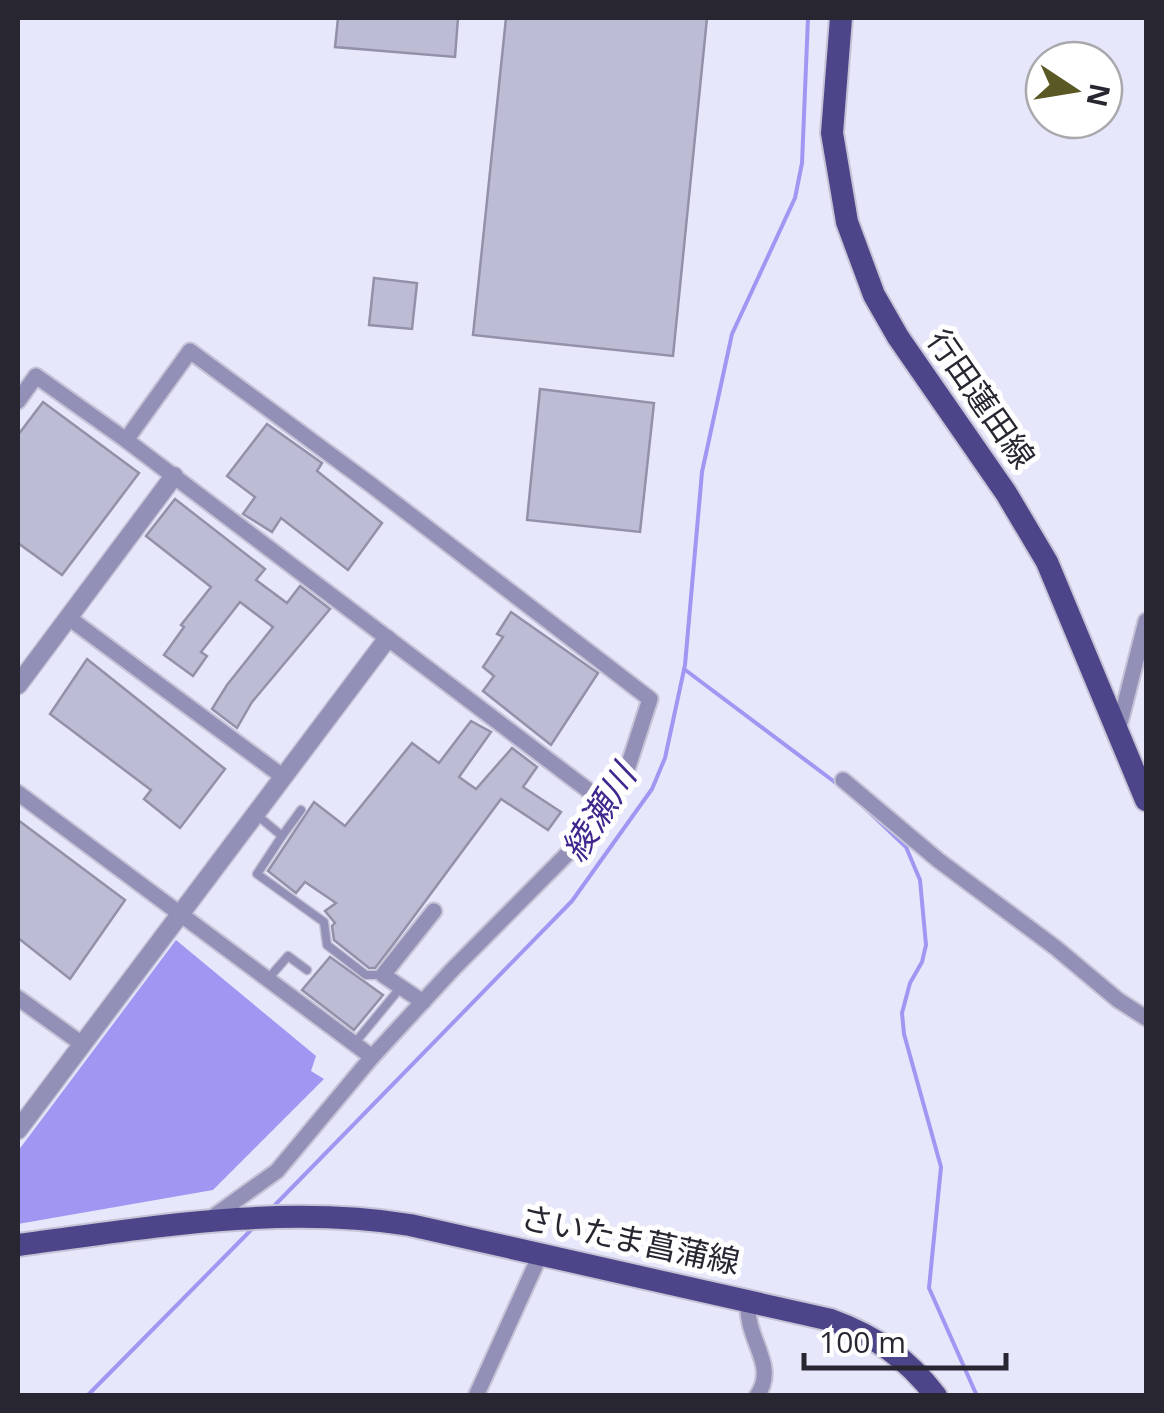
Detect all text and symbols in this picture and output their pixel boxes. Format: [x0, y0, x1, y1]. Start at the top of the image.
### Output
north arrow [1024, 40, 1124, 140]
text: N [1078, 80, 1120, 110]
street label: 行田蓮田線 [919, 320, 1046, 476]
water label: 綾瀬川 [550, 752, 648, 869]
street label: さいたま菖蒲線 [517, 1194, 744, 1283]
scale bar [804, 1308, 1006, 1370]
text: 100 m [819, 1321, 906, 1362]

